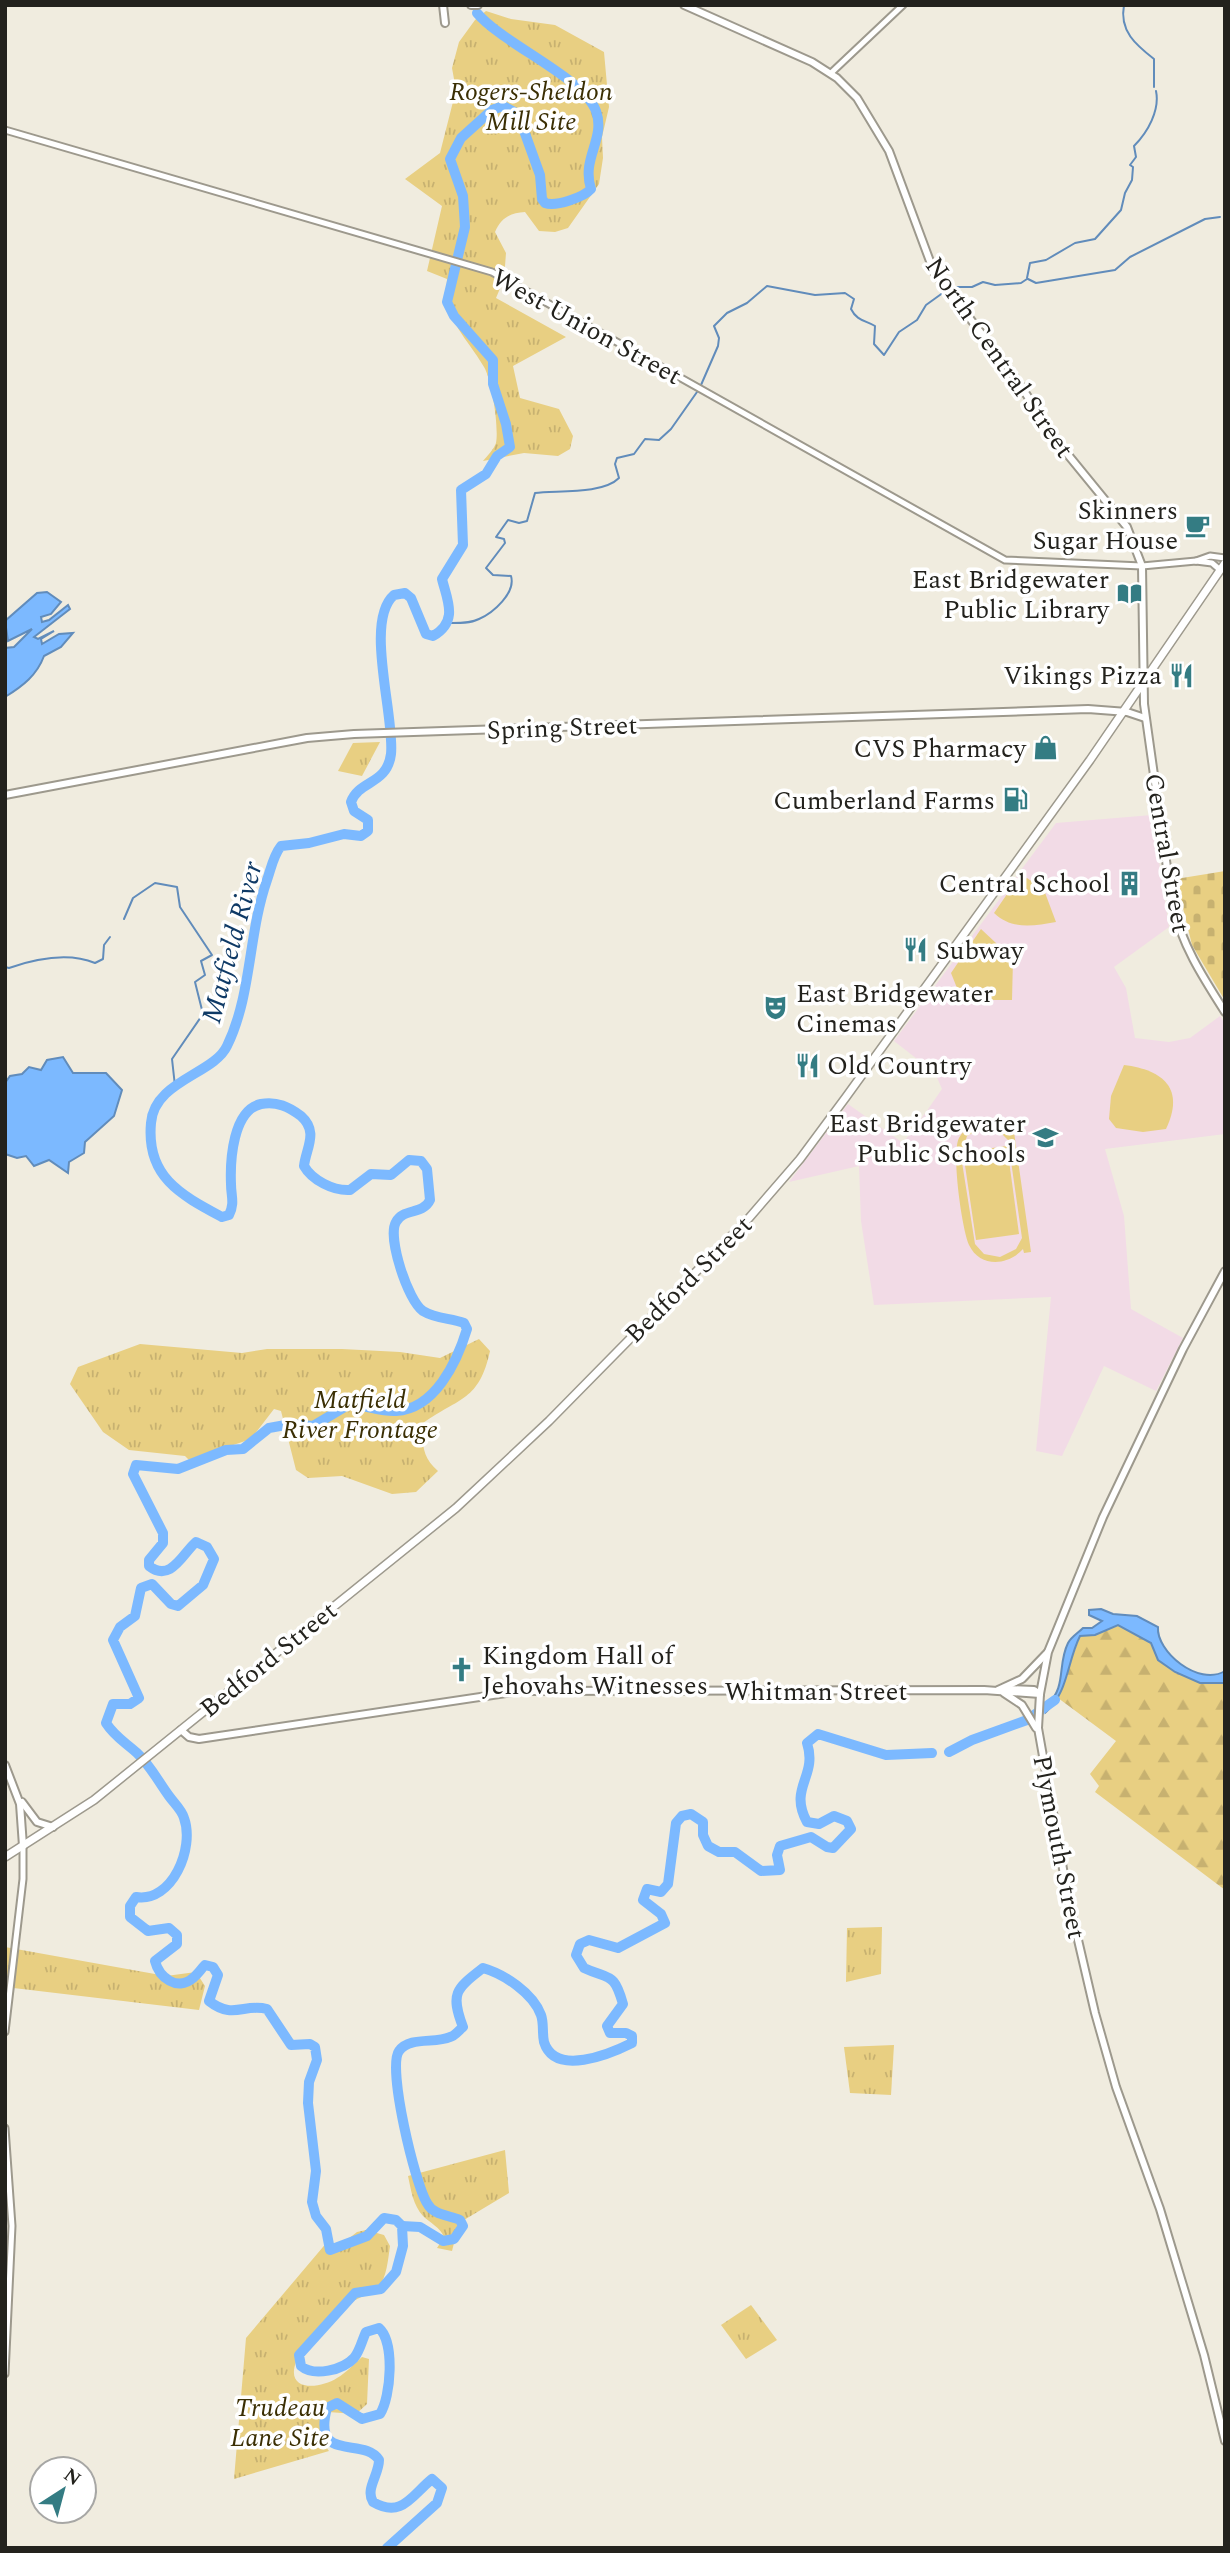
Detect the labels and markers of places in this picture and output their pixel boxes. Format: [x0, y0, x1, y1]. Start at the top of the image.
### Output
place label: Skinners Sugar House [1033, 491, 1178, 561]
cafe icon: Skinners Sugar House [1184, 511, 1212, 539]
place label: East Bridgewater Public Library [912, 560, 1111, 630]
library icon: East Bridgewater Public Library [1115, 580, 1143, 608]
place label: Vikings Pizza [1003, 656, 1162, 696]
restaurant icon: Vikings Pizza [1168, 661, 1196, 689]
place label: CVS Pharmacy [854, 729, 1028, 769]
shop icon: CVS Pharmacy [1032, 734, 1060, 762]
place label: Cumberland Farms [773, 781, 995, 821]
fuel station icon: Cumberland Farms [1001, 786, 1029, 814]
place label: Central School [939, 864, 1110, 904]
building icon: Central School [1116, 869, 1144, 897]
place label: Subway [936, 931, 1025, 971]
restaurant icon: Subway [902, 936, 930, 964]
place label: East Bridgewater Cinemas [796, 974, 993, 1044]
theatre icon: East Bridgewater Cinemas [762, 994, 790, 1022]
place label: Old Country [827, 1046, 973, 1086]
restaurant icon: Old Country [793, 1051, 821, 1079]
place label: East Bridgewater Public Schools [829, 1104, 1026, 1174]
school or university icon: East Bridgewater Public Schools [1032, 1124, 1060, 1152]
place label: Kingdom Hall of Jehovahs Witnesses [482, 1636, 708, 1706]
church icon: Kingdom Hall of Jehovahs Witnesses [448, 1656, 476, 1684]

